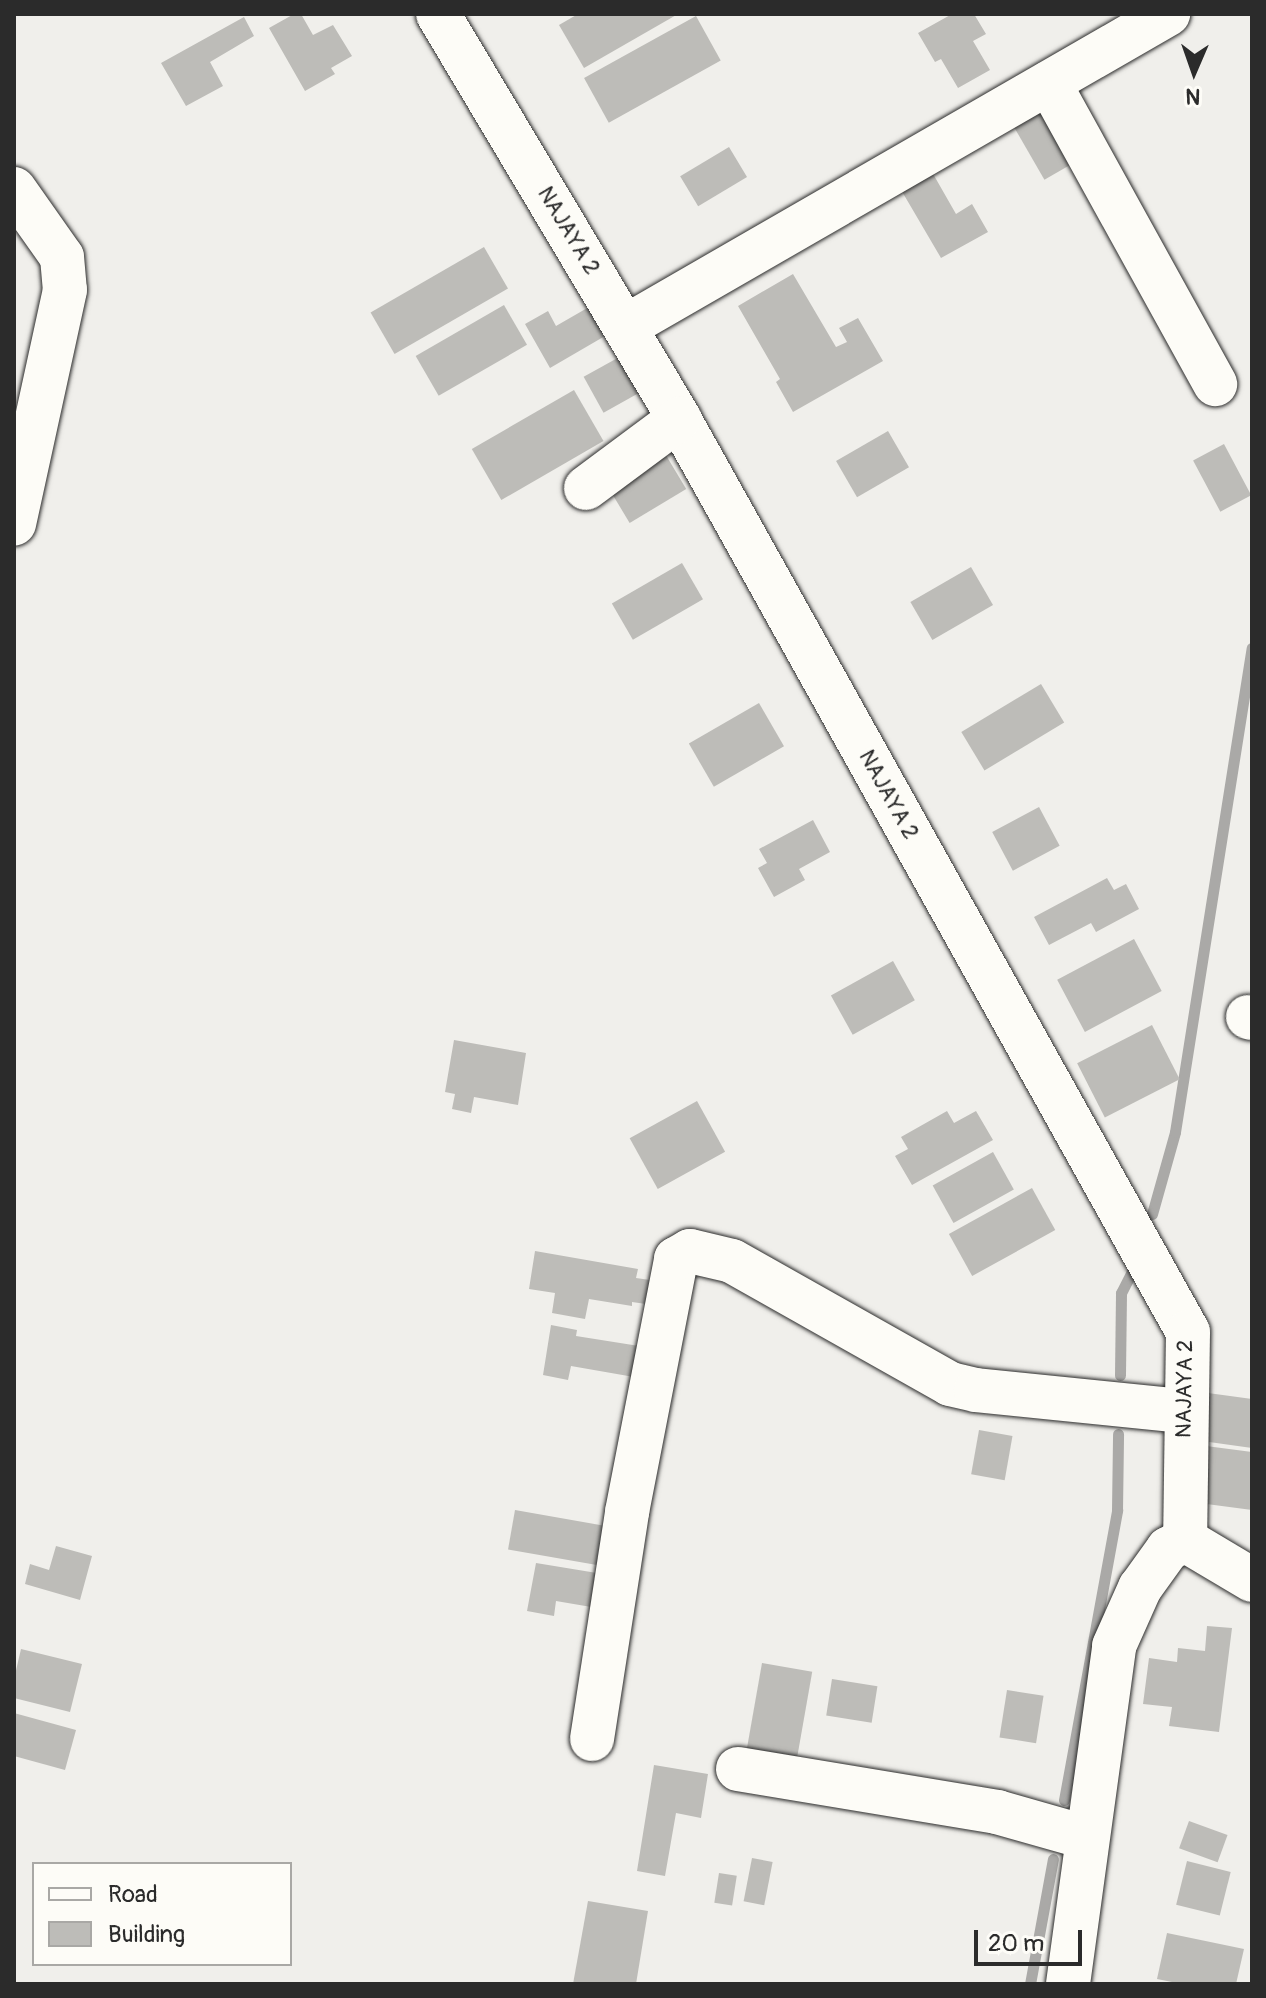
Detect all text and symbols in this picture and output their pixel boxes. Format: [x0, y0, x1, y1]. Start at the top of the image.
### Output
north arrow [1154, 32, 1234, 112]
text: N [1185, 82, 1201, 110]
street label: NAJAYA 2 [531, 182, 605, 280]
street label: NAJAYA 2 [853, 746, 923, 844]
street label: NAJAYA 2 [1171, 1340, 1199, 1438]
legend [32, 1862, 292, 1966]
text: Road [108, 1880, 158, 1909]
scale bar [978, 1914, 1086, 1964]
text: Building [108, 1920, 185, 1949]
text: 20 m [988, 1929, 1044, 1958]

